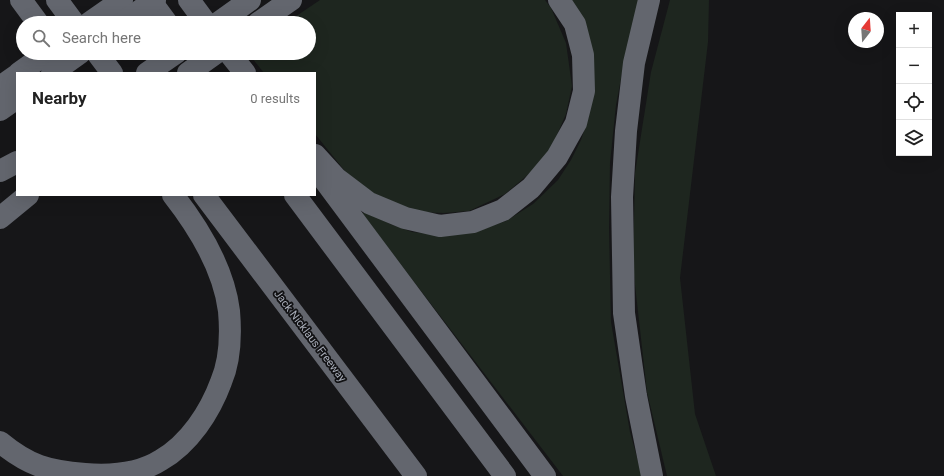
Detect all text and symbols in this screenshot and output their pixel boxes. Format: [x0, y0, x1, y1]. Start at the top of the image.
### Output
north arrow [848, 12, 884, 48]
map controls [896, 12, 932, 156]
button: + [896, 12, 932, 48]
search box [16, 16, 316, 60]
icon: search [30, 27, 52, 49]
text: Search here [62, 29, 141, 47]
button: − [896, 48, 932, 84]
button: locate [896, 84, 932, 120]
text: Nearby [32, 88, 87, 108]
text: 0 results [250, 91, 300, 106]
button: layers [896, 120, 932, 156]
street label: Jack Nicklaus Freeway [271, 287, 349, 385]

